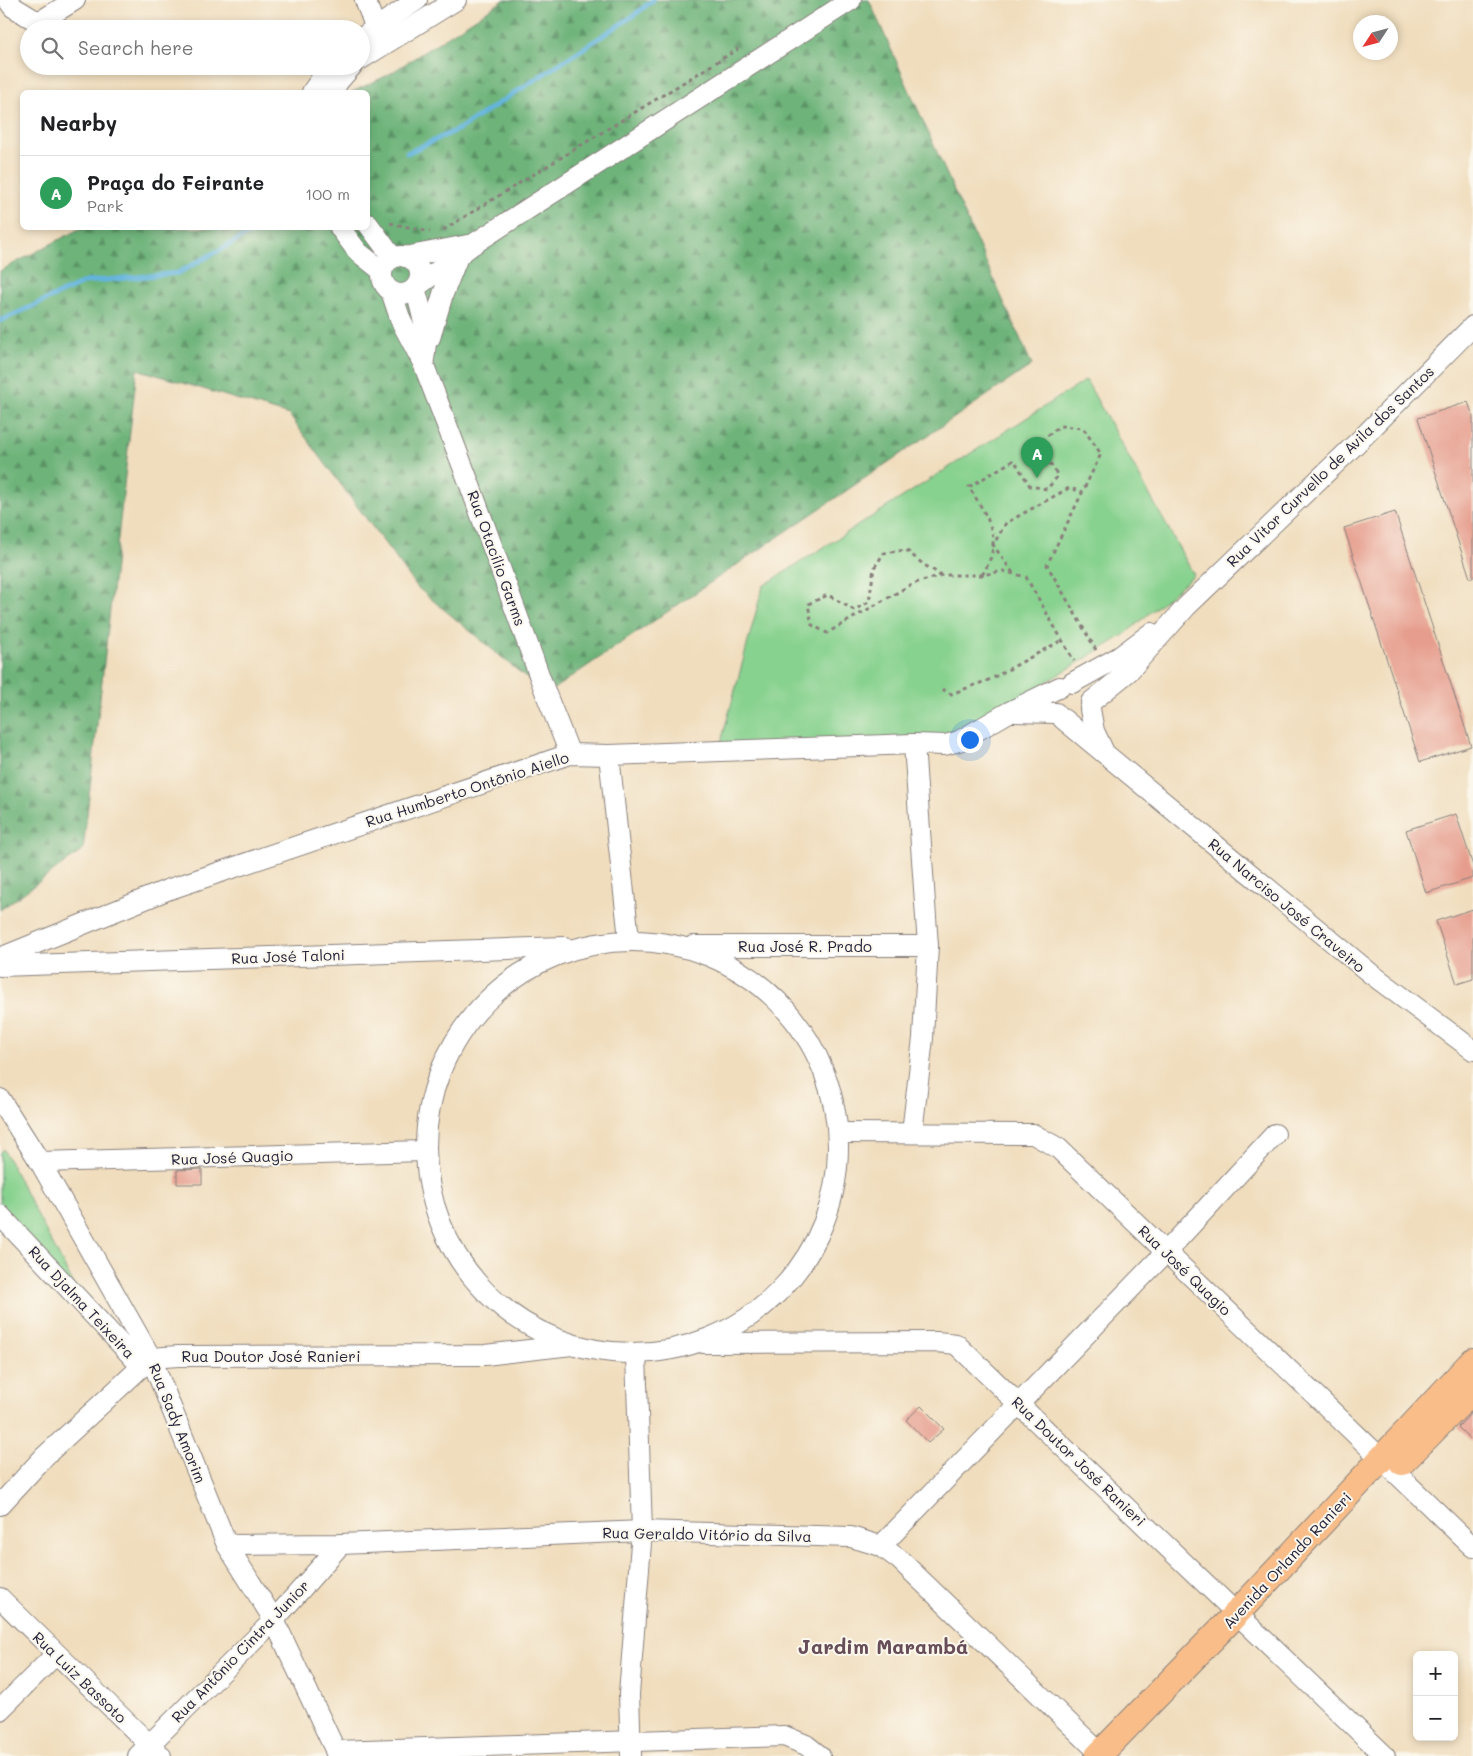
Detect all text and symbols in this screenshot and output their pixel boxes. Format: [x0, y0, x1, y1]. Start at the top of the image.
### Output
north arrow [1353, 15, 1398, 60]
search box [20, 20, 370, 75]
icon: search [38, 34, 66, 62]
text: Search here [78, 35, 194, 60]
text: Nearby [40, 109, 117, 136]
text: Praça do Feirante [87, 170, 264, 195]
text: A [50, 183, 62, 204]
text: 100 m [305, 183, 350, 204]
text: Park [87, 195, 123, 216]
street label: Rua Vitor Curvello de Avila dos Santos [1222, 361, 1438, 571]
pin: A [1021, 437, 1053, 478]
street label: Rua Otacílio Garms [463, 488, 531, 628]
your location [957, 727, 983, 753]
street label: Rua Humberto Ontõnio Aiello [363, 747, 571, 831]
street label: Rua Narciso José Craveiro [1204, 833, 1370, 977]
street label: Rua José R. Prado [738, 936, 872, 956]
street label: Rua José Taloni [231, 944, 345, 968]
street label: Rua José Quagio [171, 1145, 293, 1169]
street label: Rua José Quagio [1134, 1220, 1236, 1320]
street label: Rua Djalma Teixeira [25, 1241, 139, 1363]
street label: Rua Doutor José Ranieri [182, 1346, 360, 1366]
street label: Rua Sady Amorim [145, 1360, 211, 1486]
street label: Rua Doutor José Ranieri [1008, 1392, 1150, 1530]
street label: Avenida Orlando Ranieri [1218, 1487, 1356, 1633]
street label: Rua Geraldo Vitório da Silva [602, 1522, 812, 1546]
street label: Rua Antônio Cintra Junior [167, 1576, 313, 1726]
street label: Rua Luiz Bassoto [29, 1627, 131, 1727]
district label: Jardim Marambá [798, 1633, 968, 1659]
map controls [1413, 1651, 1458, 1741]
button: + [1413, 1651, 1458, 1696]
button: − [1413, 1696, 1458, 1741]

